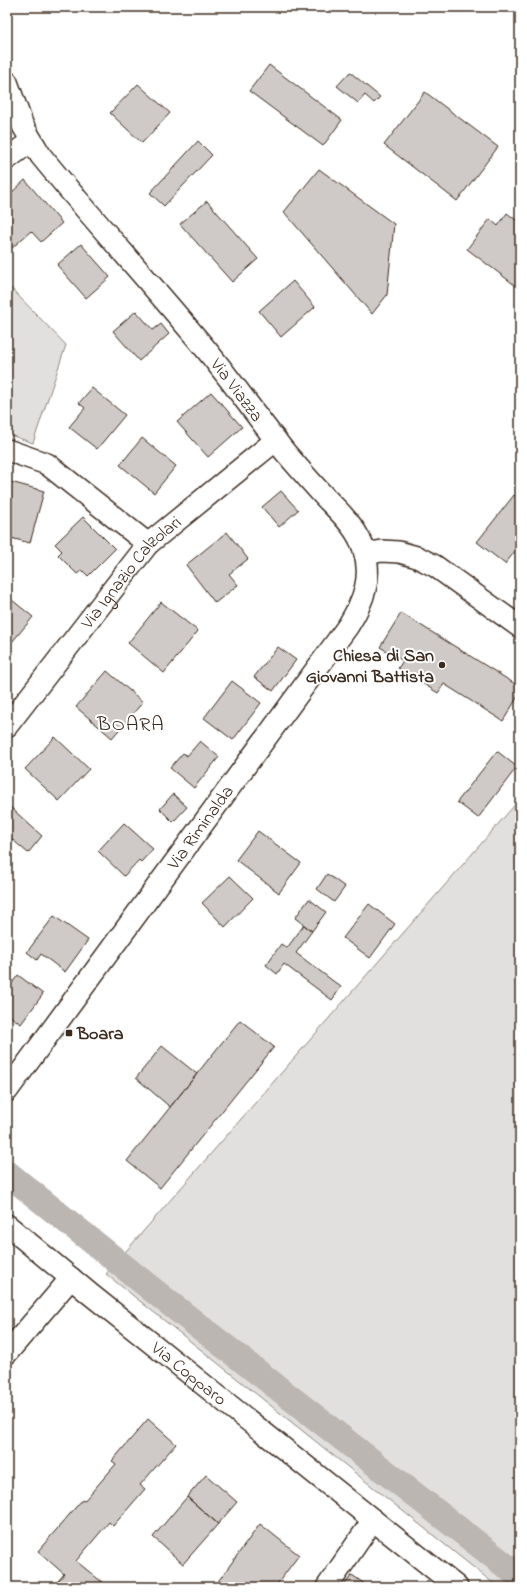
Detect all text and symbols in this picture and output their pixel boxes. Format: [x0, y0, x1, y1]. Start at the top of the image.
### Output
street label: Via Viazza [202, 353, 268, 428]
street label: Via Ignazio Calzolari [75, 511, 188, 636]
place label: Chiesa di San Giovanni Battista [306, 644, 434, 691]
marker: Chiesa di San Giovanni Battista [437, 660, 447, 670]
district label: BOARA [96, 711, 165, 740]
street label: Via Riminalda [162, 781, 241, 877]
place label: Boara [76, 1022, 124, 1048]
marker: Boara [64, 1028, 74, 1038]
street label: Via Copparo [144, 1336, 231, 1413]

